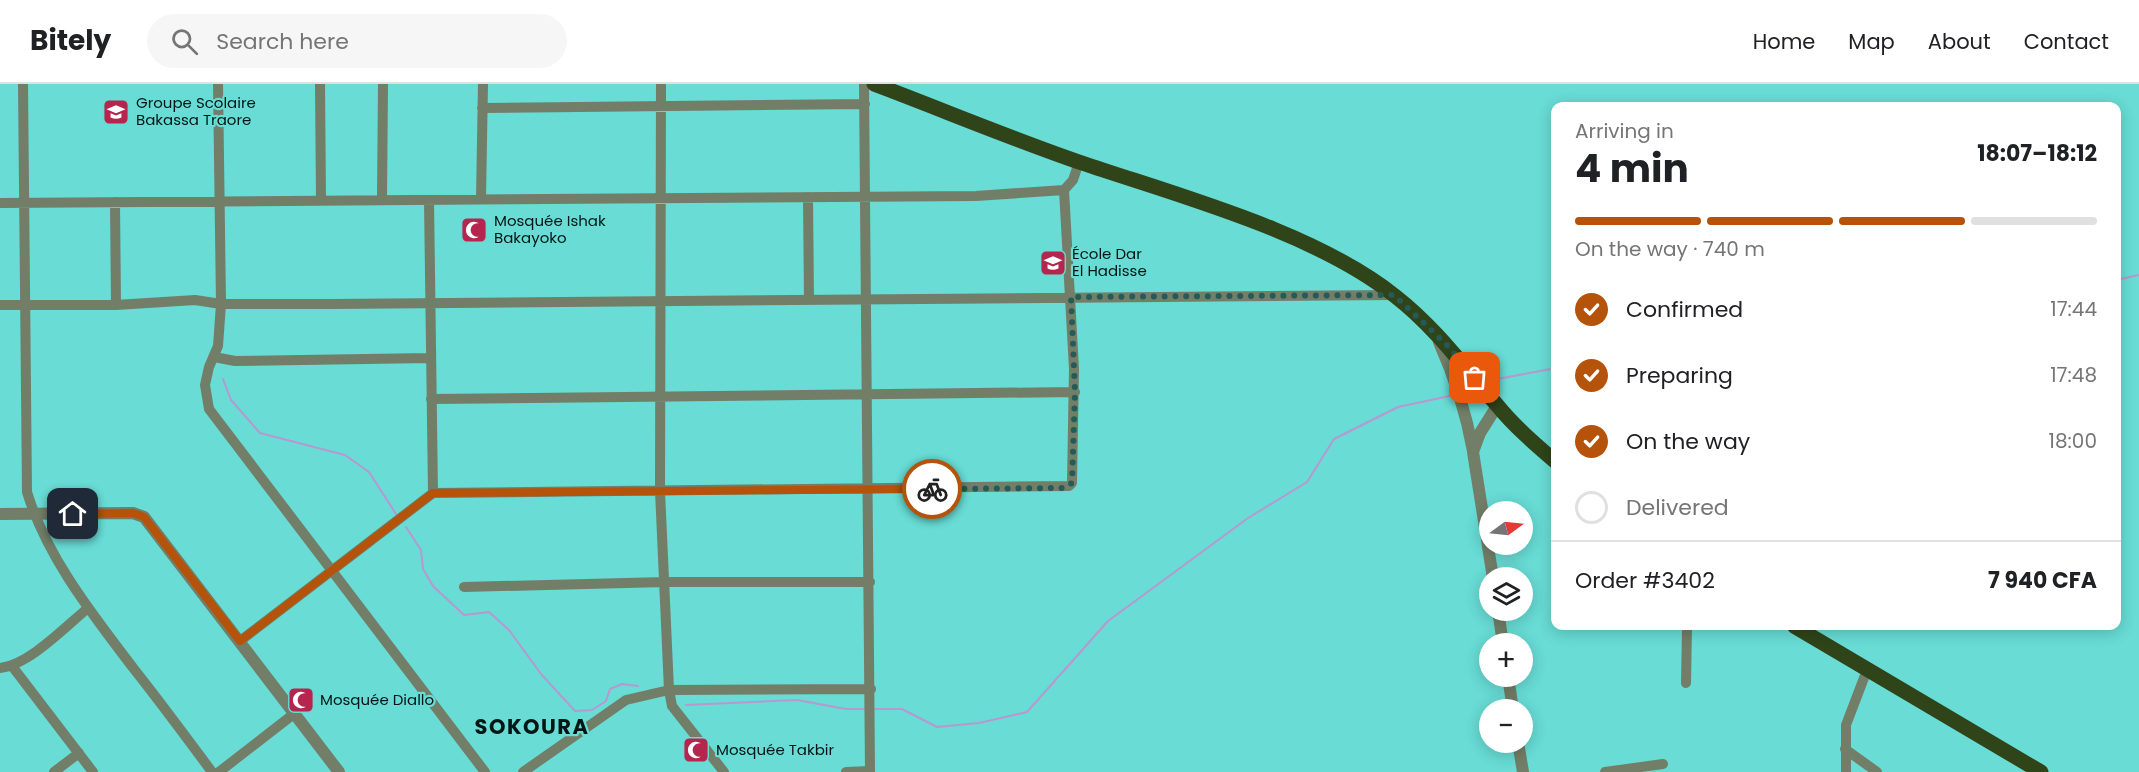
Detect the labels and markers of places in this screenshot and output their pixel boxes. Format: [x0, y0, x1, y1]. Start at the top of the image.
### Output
place label: Groupe Scolaire Bakassa Traore [136, 92, 256, 130]
school or university icon: Groupe Scolaire Bakassa Traore [101, 97, 131, 127]
place label: Mosquée Ishak Bakayoko [494, 210, 606, 248]
mosque icon: Mosquée Ishak Bakayoko [459, 215, 489, 245]
place label: École Dar El Hadisse [1072, 243, 1147, 281]
school or university icon: École Dar El Hadisse [1038, 248, 1068, 278]
pin [1449, 352, 1500, 403]
pin [47, 488, 98, 539]
mosque icon: Mosquée Diallo [286, 685, 316, 715]
place label: Mosquée Diallo [320, 689, 434, 710]
mosque icon: Mosquée Takbir [681, 735, 711, 765]
place label: Mosquée Takbir [716, 739, 835, 760]

